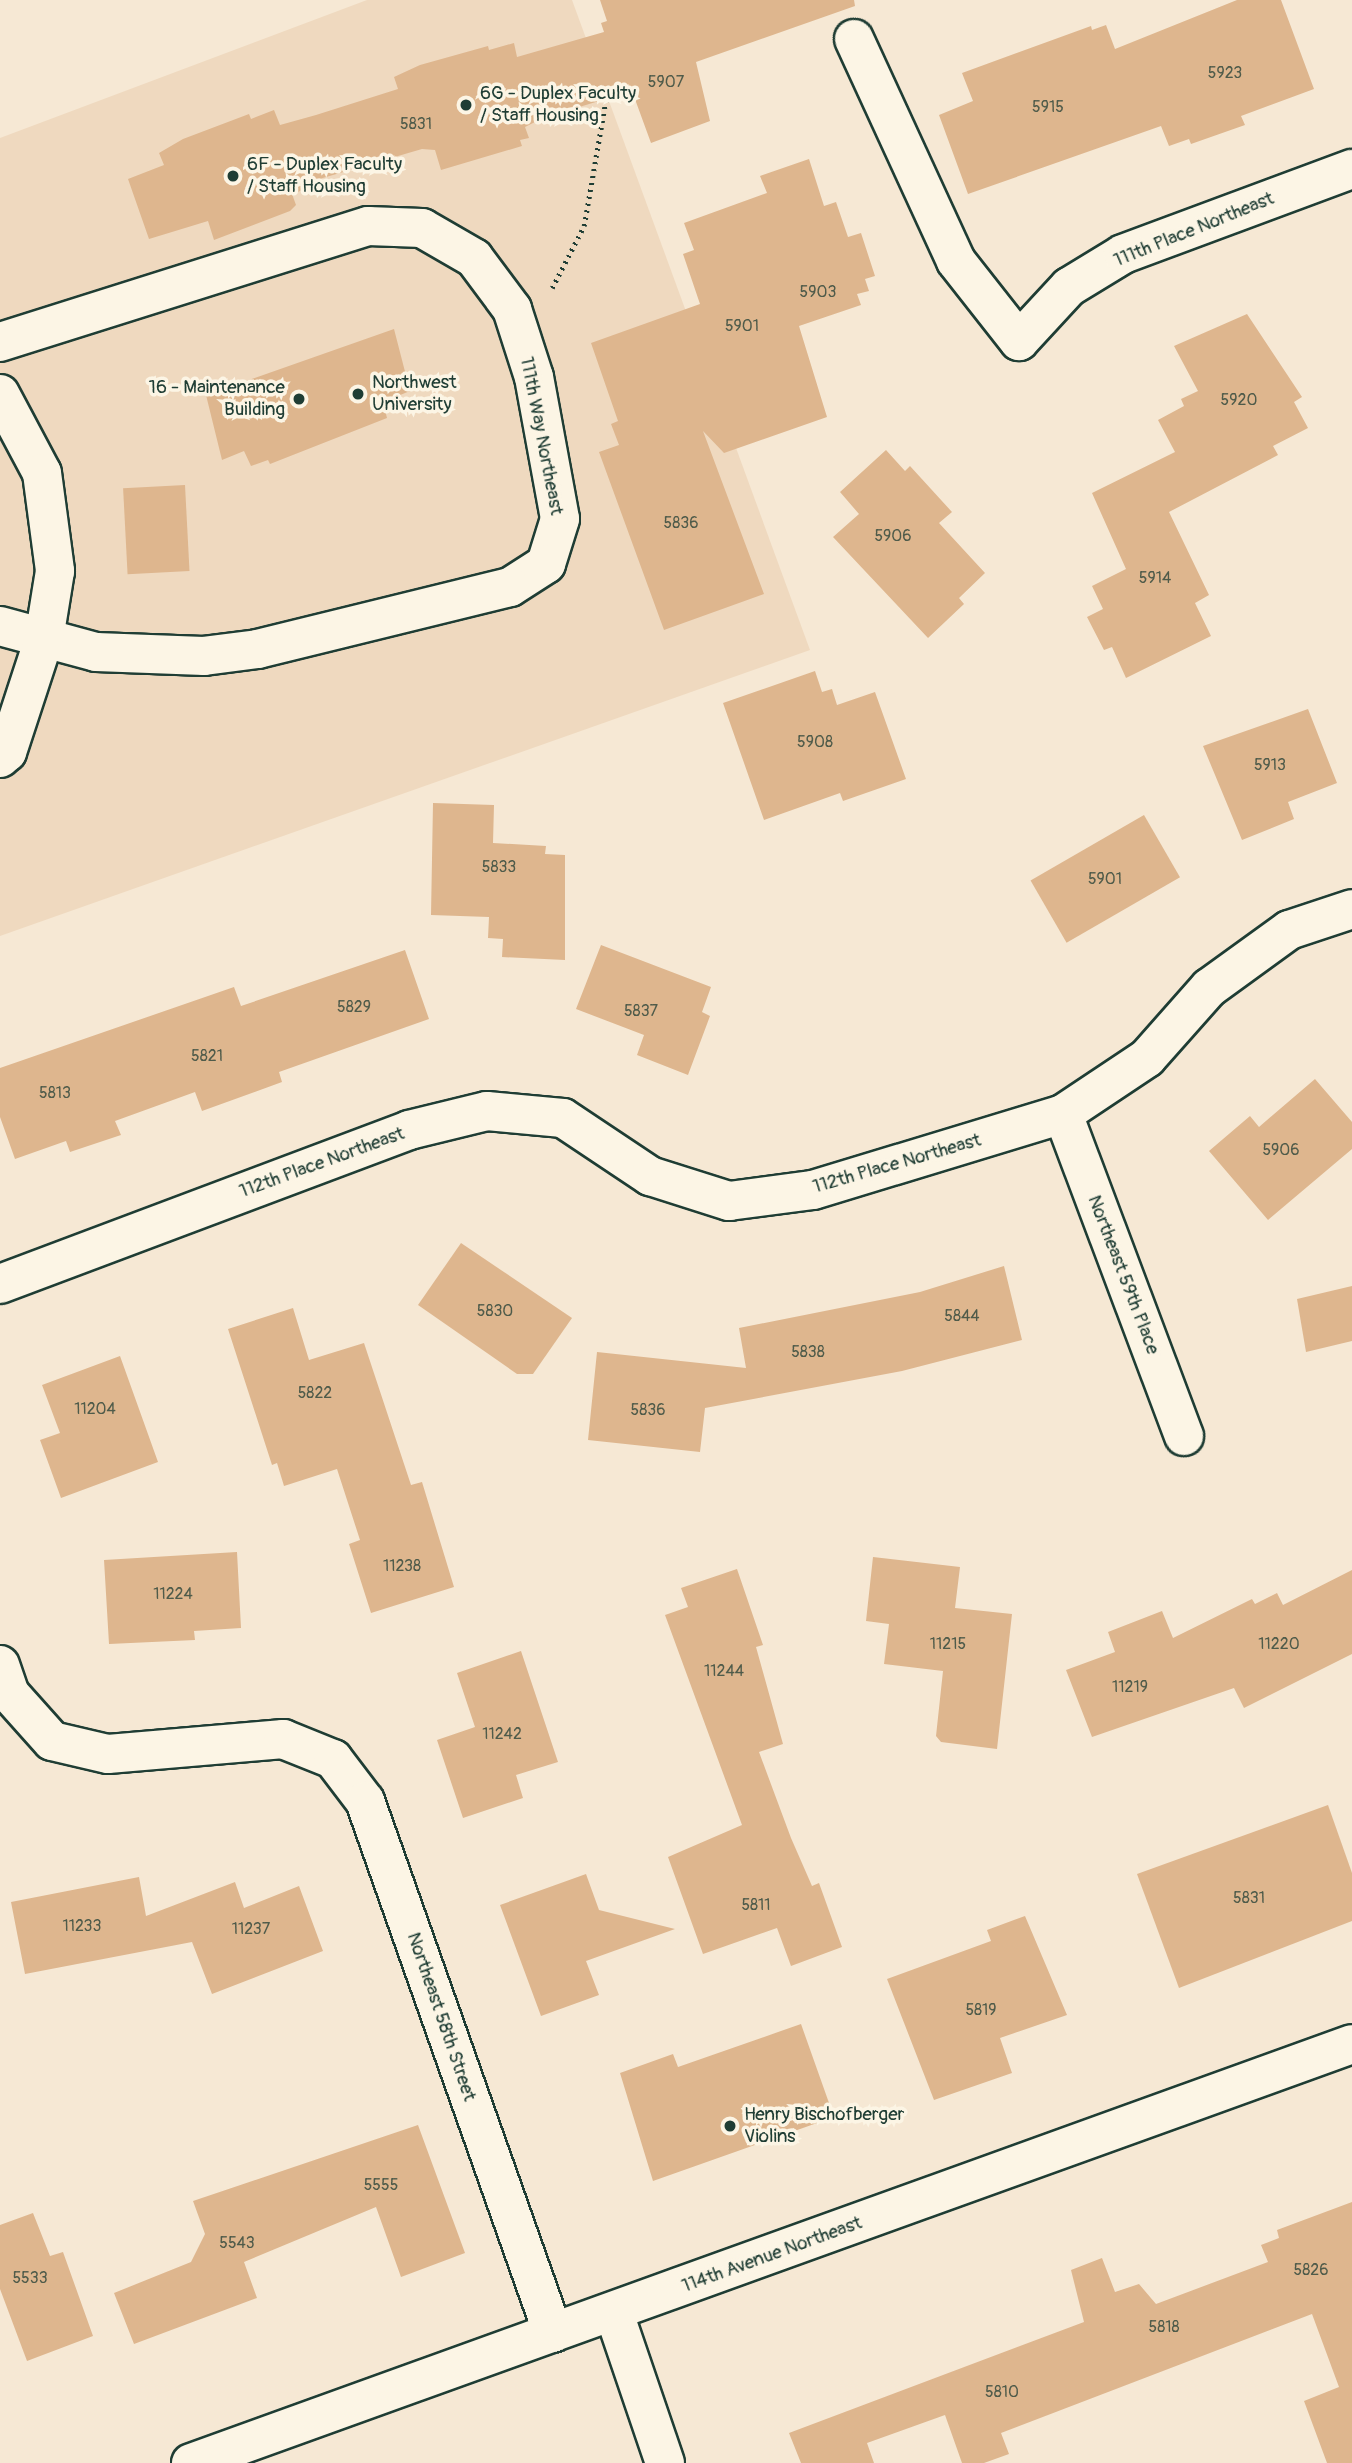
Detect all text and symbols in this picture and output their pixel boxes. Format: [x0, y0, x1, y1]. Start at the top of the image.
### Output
house number: 5923 [1208, 63, 1242, 83]
house number: 5907 [648, 72, 684, 92]
place label: 6G - Duplex Faculty / Staff Housing [480, 83, 636, 127]
marker: 6G - Duplex Faculty / Staff Housing [458, 97, 474, 113]
house number: 5915 [1032, 97, 1064, 117]
house number: 5831 [400, 114, 432, 134]
place label: 6F - Duplex Faculty / Staff Housing [247, 154, 402, 198]
marker: 6F - Duplex Faculty / Staff Housing [225, 168, 241, 184]
street label: 111th Place Northeast [1111, 187, 1277, 273]
house number: 5903 [800, 282, 836, 302]
house number: 5901 [725, 316, 759, 336]
street label: 111th Way Northeast [514, 355, 568, 517]
place label: Northwest University [372, 372, 457, 416]
place label: 16 - Maintenance Building [148, 377, 285, 421]
marker: Northwest University [350, 386, 366, 402]
house number: 5920 [1221, 390, 1257, 410]
marker: 16 - Maintenance Building [291, 391, 307, 407]
house number: 5836 [664, 513, 698, 533]
house number: 5906 [874, 526, 912, 546]
house number: 5914 [1139, 568, 1171, 588]
house number: 5908 [797, 732, 833, 752]
house number: 5913 [1254, 755, 1286, 775]
house number: 5833 [482, 857, 516, 877]
house number: 5901 [1088, 869, 1122, 889]
house number: 5829 [337, 997, 371, 1017]
house number: 5837 [624, 1001, 658, 1021]
house number: 5821 [191, 1046, 223, 1066]
house number: 5813 [39, 1083, 71, 1103]
street label: 112th Place Northeast [236, 1123, 408, 1203]
street label: 112th Place Northeast [810, 1129, 984, 1199]
house number: 5906 [1262, 1140, 1300, 1160]
street label: Northeast 59th Place [1082, 1192, 1164, 1358]
house number: 5830 [477, 1301, 513, 1321]
house number: 5844 [944, 1306, 980, 1326]
house number: 5838 [791, 1342, 825, 1362]
house number: 5822 [298, 1383, 332, 1403]
house number: 11204 [74, 1399, 116, 1419]
house number: 5836 [631, 1400, 665, 1420]
house number: 11238 [383, 1556, 421, 1576]
house number: 11224 [153, 1584, 193, 1604]
house number: 11215 [930, 1634, 966, 1654]
house number: 11220 [1258, 1634, 1300, 1654]
house number: 11244 [704, 1661, 744, 1681]
house number: 11219 [1112, 1677, 1148, 1697]
house number: 11242 [482, 1724, 522, 1744]
house number: 5831 [1233, 1888, 1265, 1908]
house number: 5811 [741, 1895, 771, 1915]
house number: 11233 [63, 1916, 101, 1936]
house number: 11237 [232, 1919, 270, 1939]
street label: Northeast 58th Street [401, 1930, 481, 2104]
house number: 5819 [965, 2000, 997, 2020]
place label: Henry Bischofberger Violins [744, 2104, 904, 2148]
marker: Henry Bischofberger Violins [722, 2118, 738, 2134]
house number: 5555 [364, 2175, 398, 2195]
street label: 114th Avenue Northeast [679, 2212, 865, 2298]
house number: 5543 [219, 2233, 255, 2253]
house number: 5826 [1294, 2260, 1328, 2280]
house number: 5533 [12, 2268, 48, 2288]
house number: 5818 [1148, 2317, 1180, 2337]
house number: 5810 [985, 2382, 1019, 2402]

